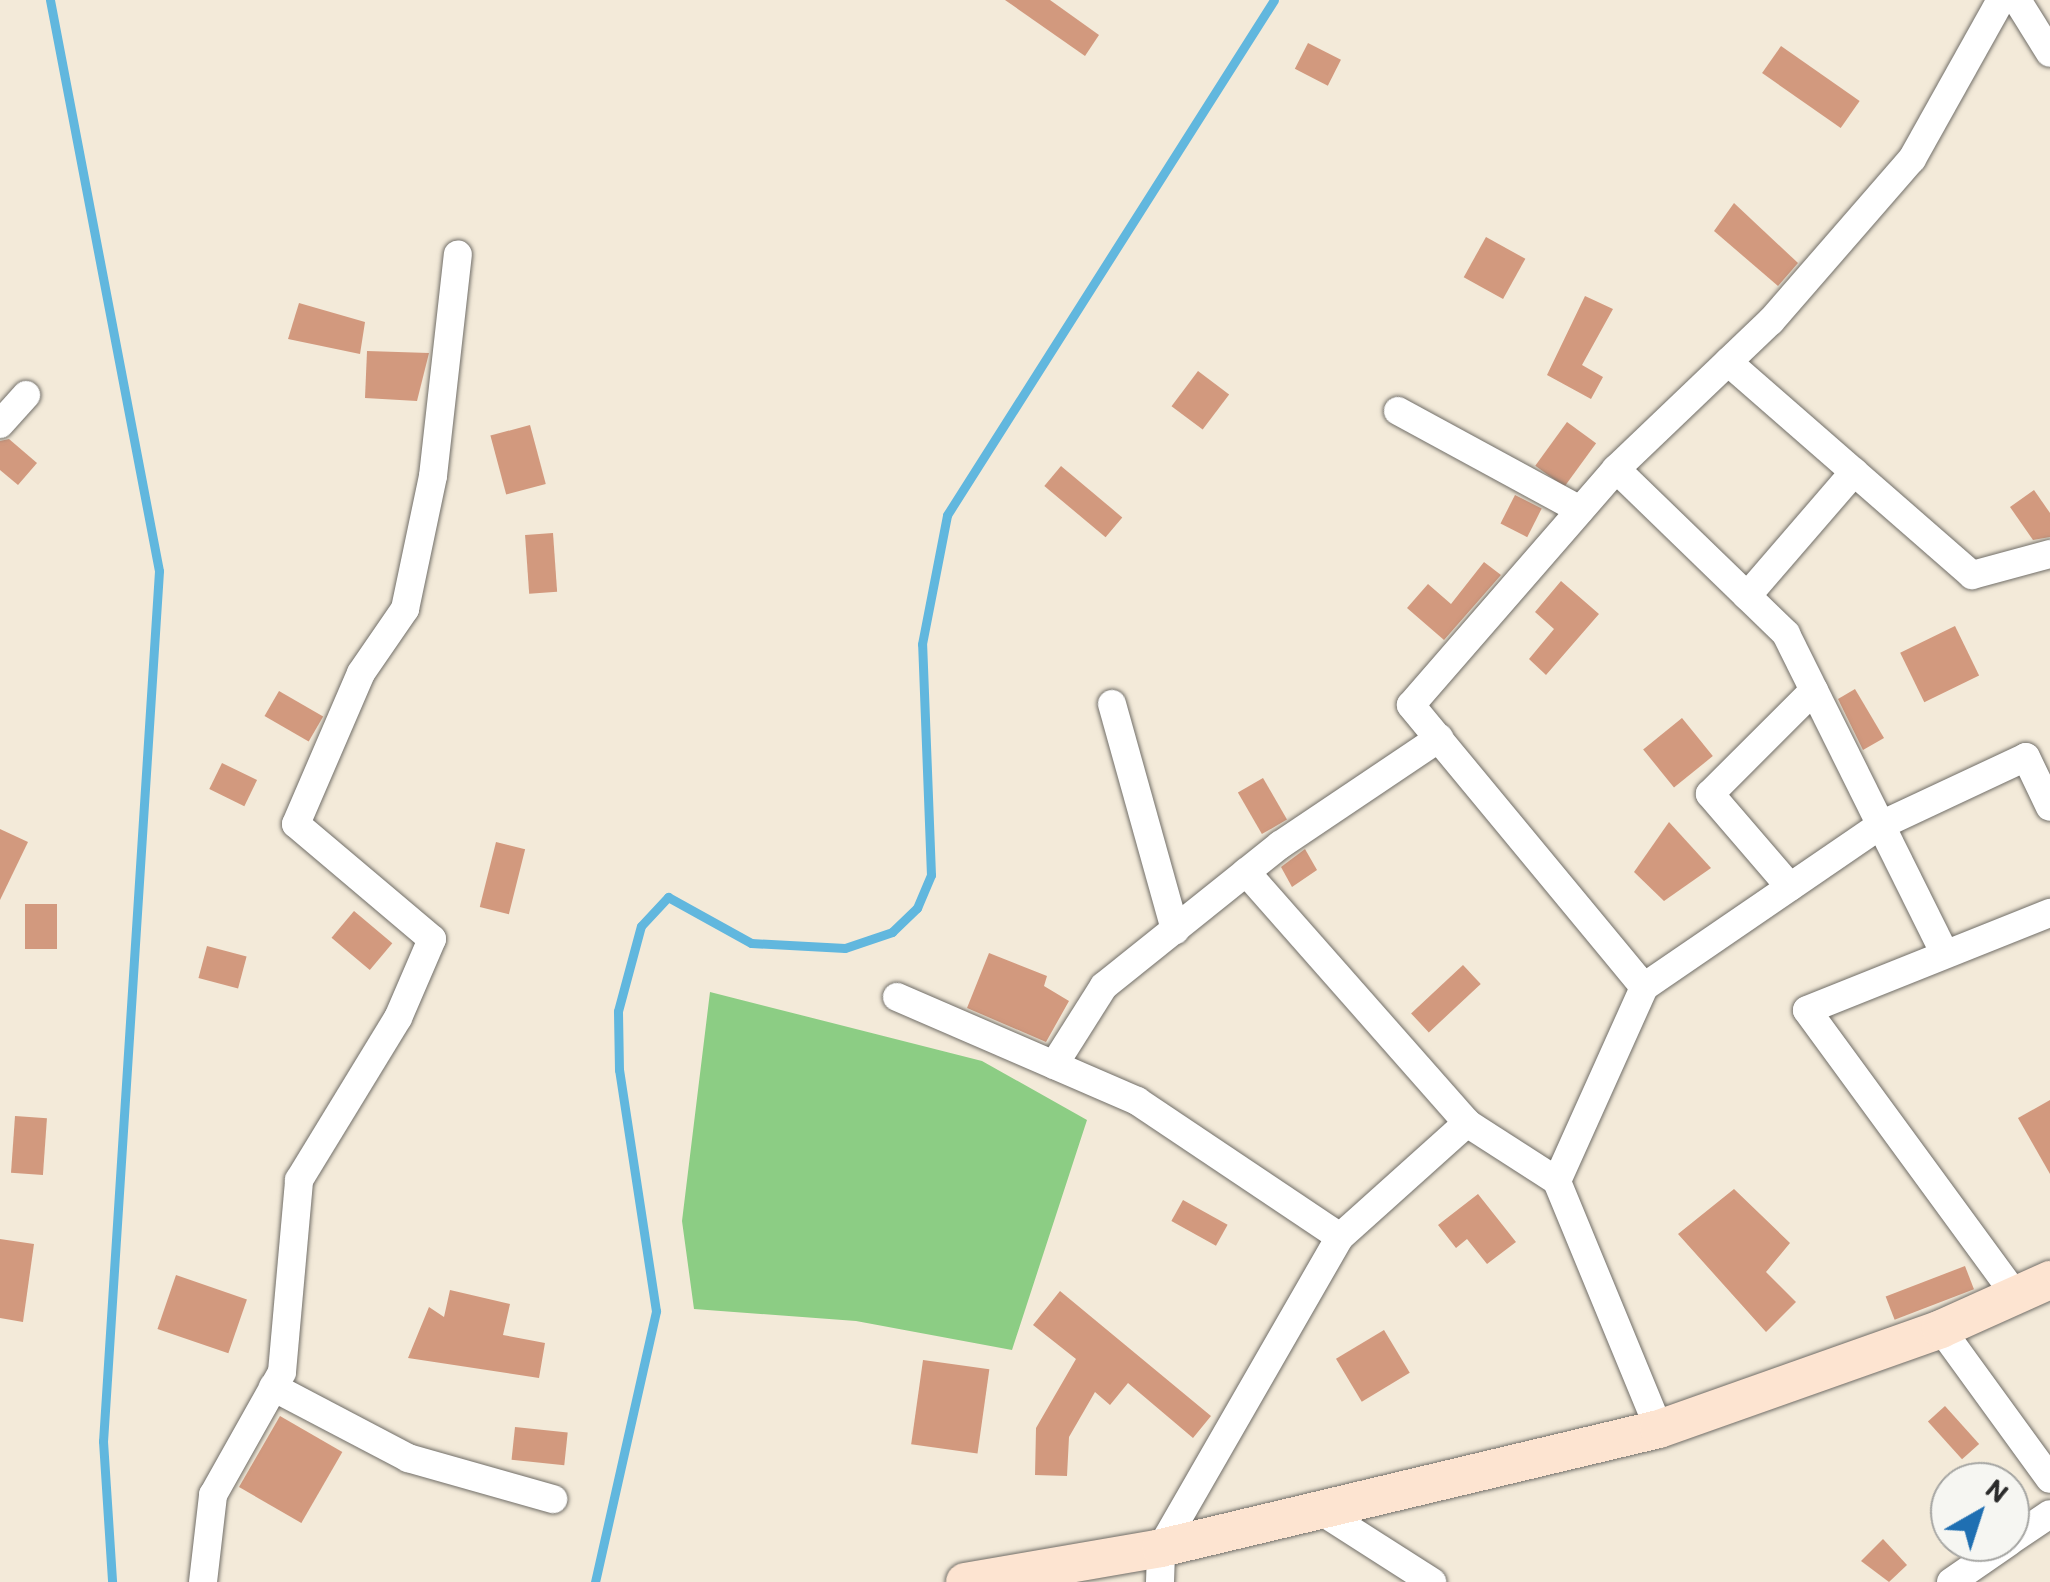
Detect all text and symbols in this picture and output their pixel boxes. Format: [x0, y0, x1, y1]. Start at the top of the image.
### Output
north arrow [1930, 1462, 2030, 1562]
text: N [1980, 1471, 2016, 1509]

